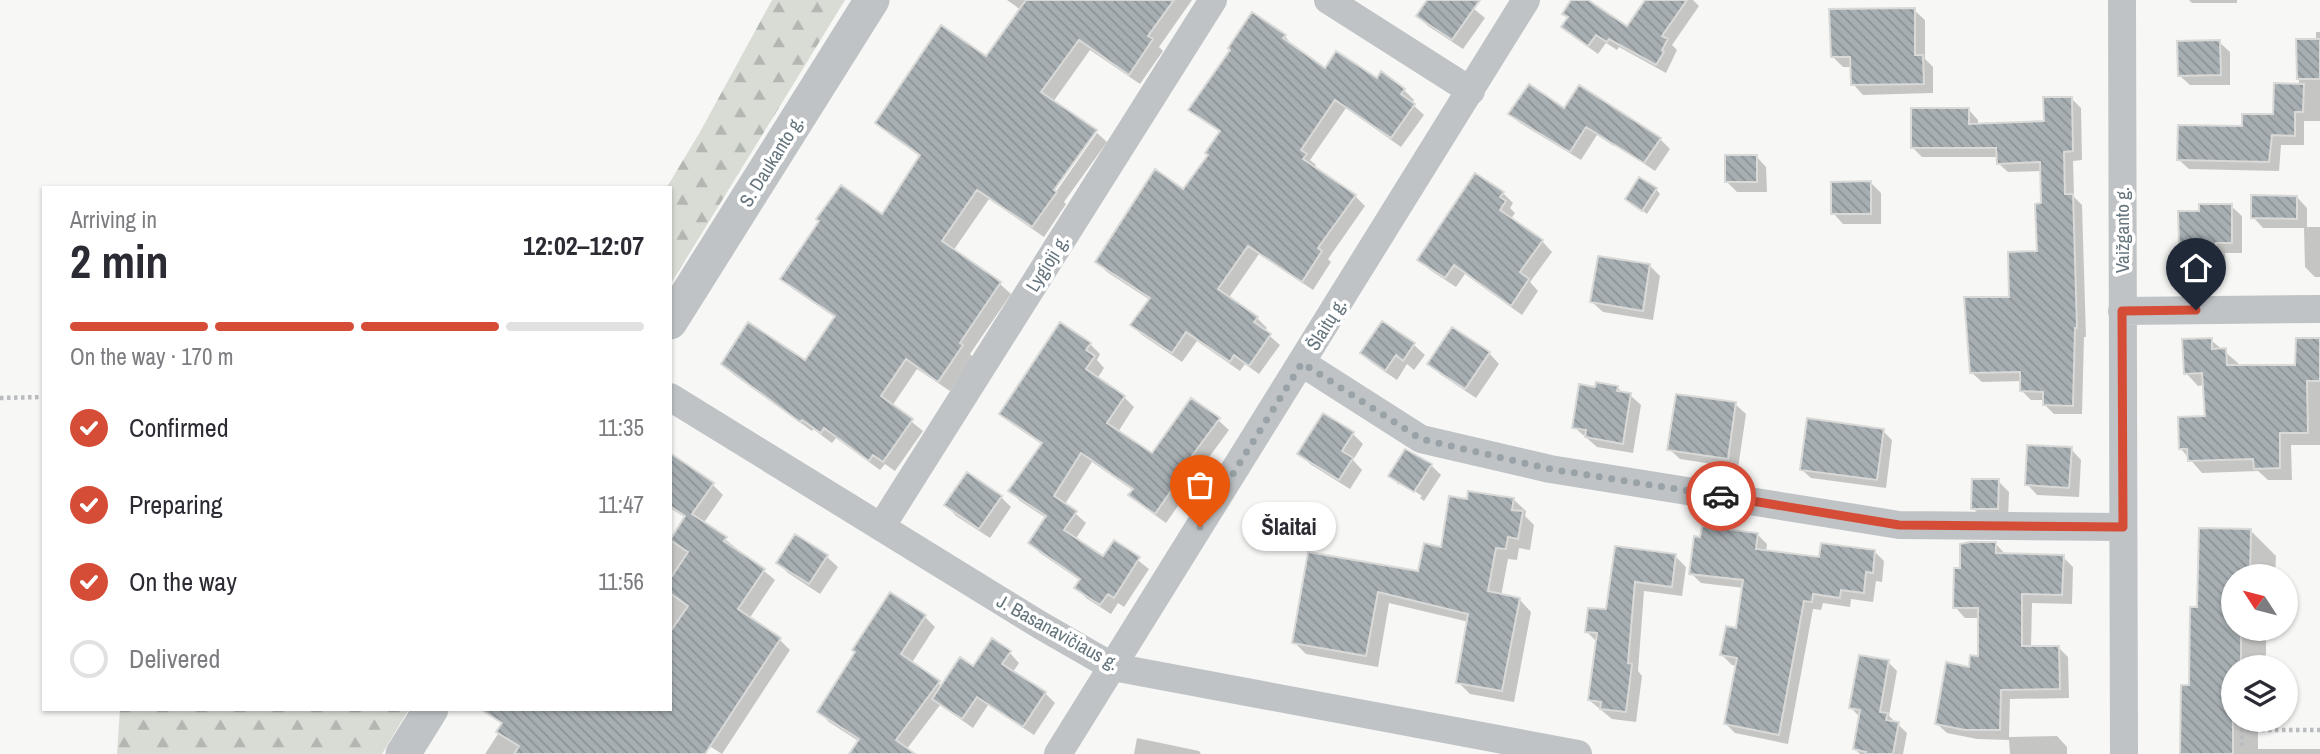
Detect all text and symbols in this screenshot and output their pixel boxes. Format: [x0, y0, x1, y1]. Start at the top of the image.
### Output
street label: S. Daukanto g. [733, 110, 809, 212]
street label: Vaižganto g. [2109, 187, 2135, 273]
text: Arriving in [70, 204, 157, 235]
text: 12:02–12:07 [523, 228, 644, 263]
text: 2 min [70, 230, 169, 292]
street label: Lygioji g. [1019, 230, 1075, 296]
pin [2166, 238, 2226, 310]
icon: home [2177, 249, 2215, 287]
street label: Šlaitų g. [1300, 293, 1352, 355]
text: On the way · 170 m [70, 341, 234, 372]
icon: check [70, 409, 108, 447]
text: Confirmed [129, 410, 229, 445]
text: 11:35 [598, 412, 644, 443]
pin [1170, 455, 1230, 527]
courier [1686, 461, 1756, 531]
icon: bag [1181, 466, 1219, 504]
icon: car [1702, 477, 1740, 515]
icon: check [70, 486, 108, 524]
text: Preparing [129, 487, 223, 522]
text: 11:47 [598, 489, 644, 520]
callout: Šlaitai [1242, 503, 1336, 552]
text: Šlaitai [1261, 511, 1317, 542]
icon: check [70, 563, 108, 601]
text: On the way [129, 564, 237, 599]
north arrow [2221, 564, 2298, 640]
map controls [2221, 564, 2298, 732]
text: 11:56 [598, 566, 644, 597]
street label: J. Basanavičiaus g. [992, 588, 1124, 676]
text: Delivered [129, 641, 220, 676]
button: layers [2221, 655, 2298, 732]

